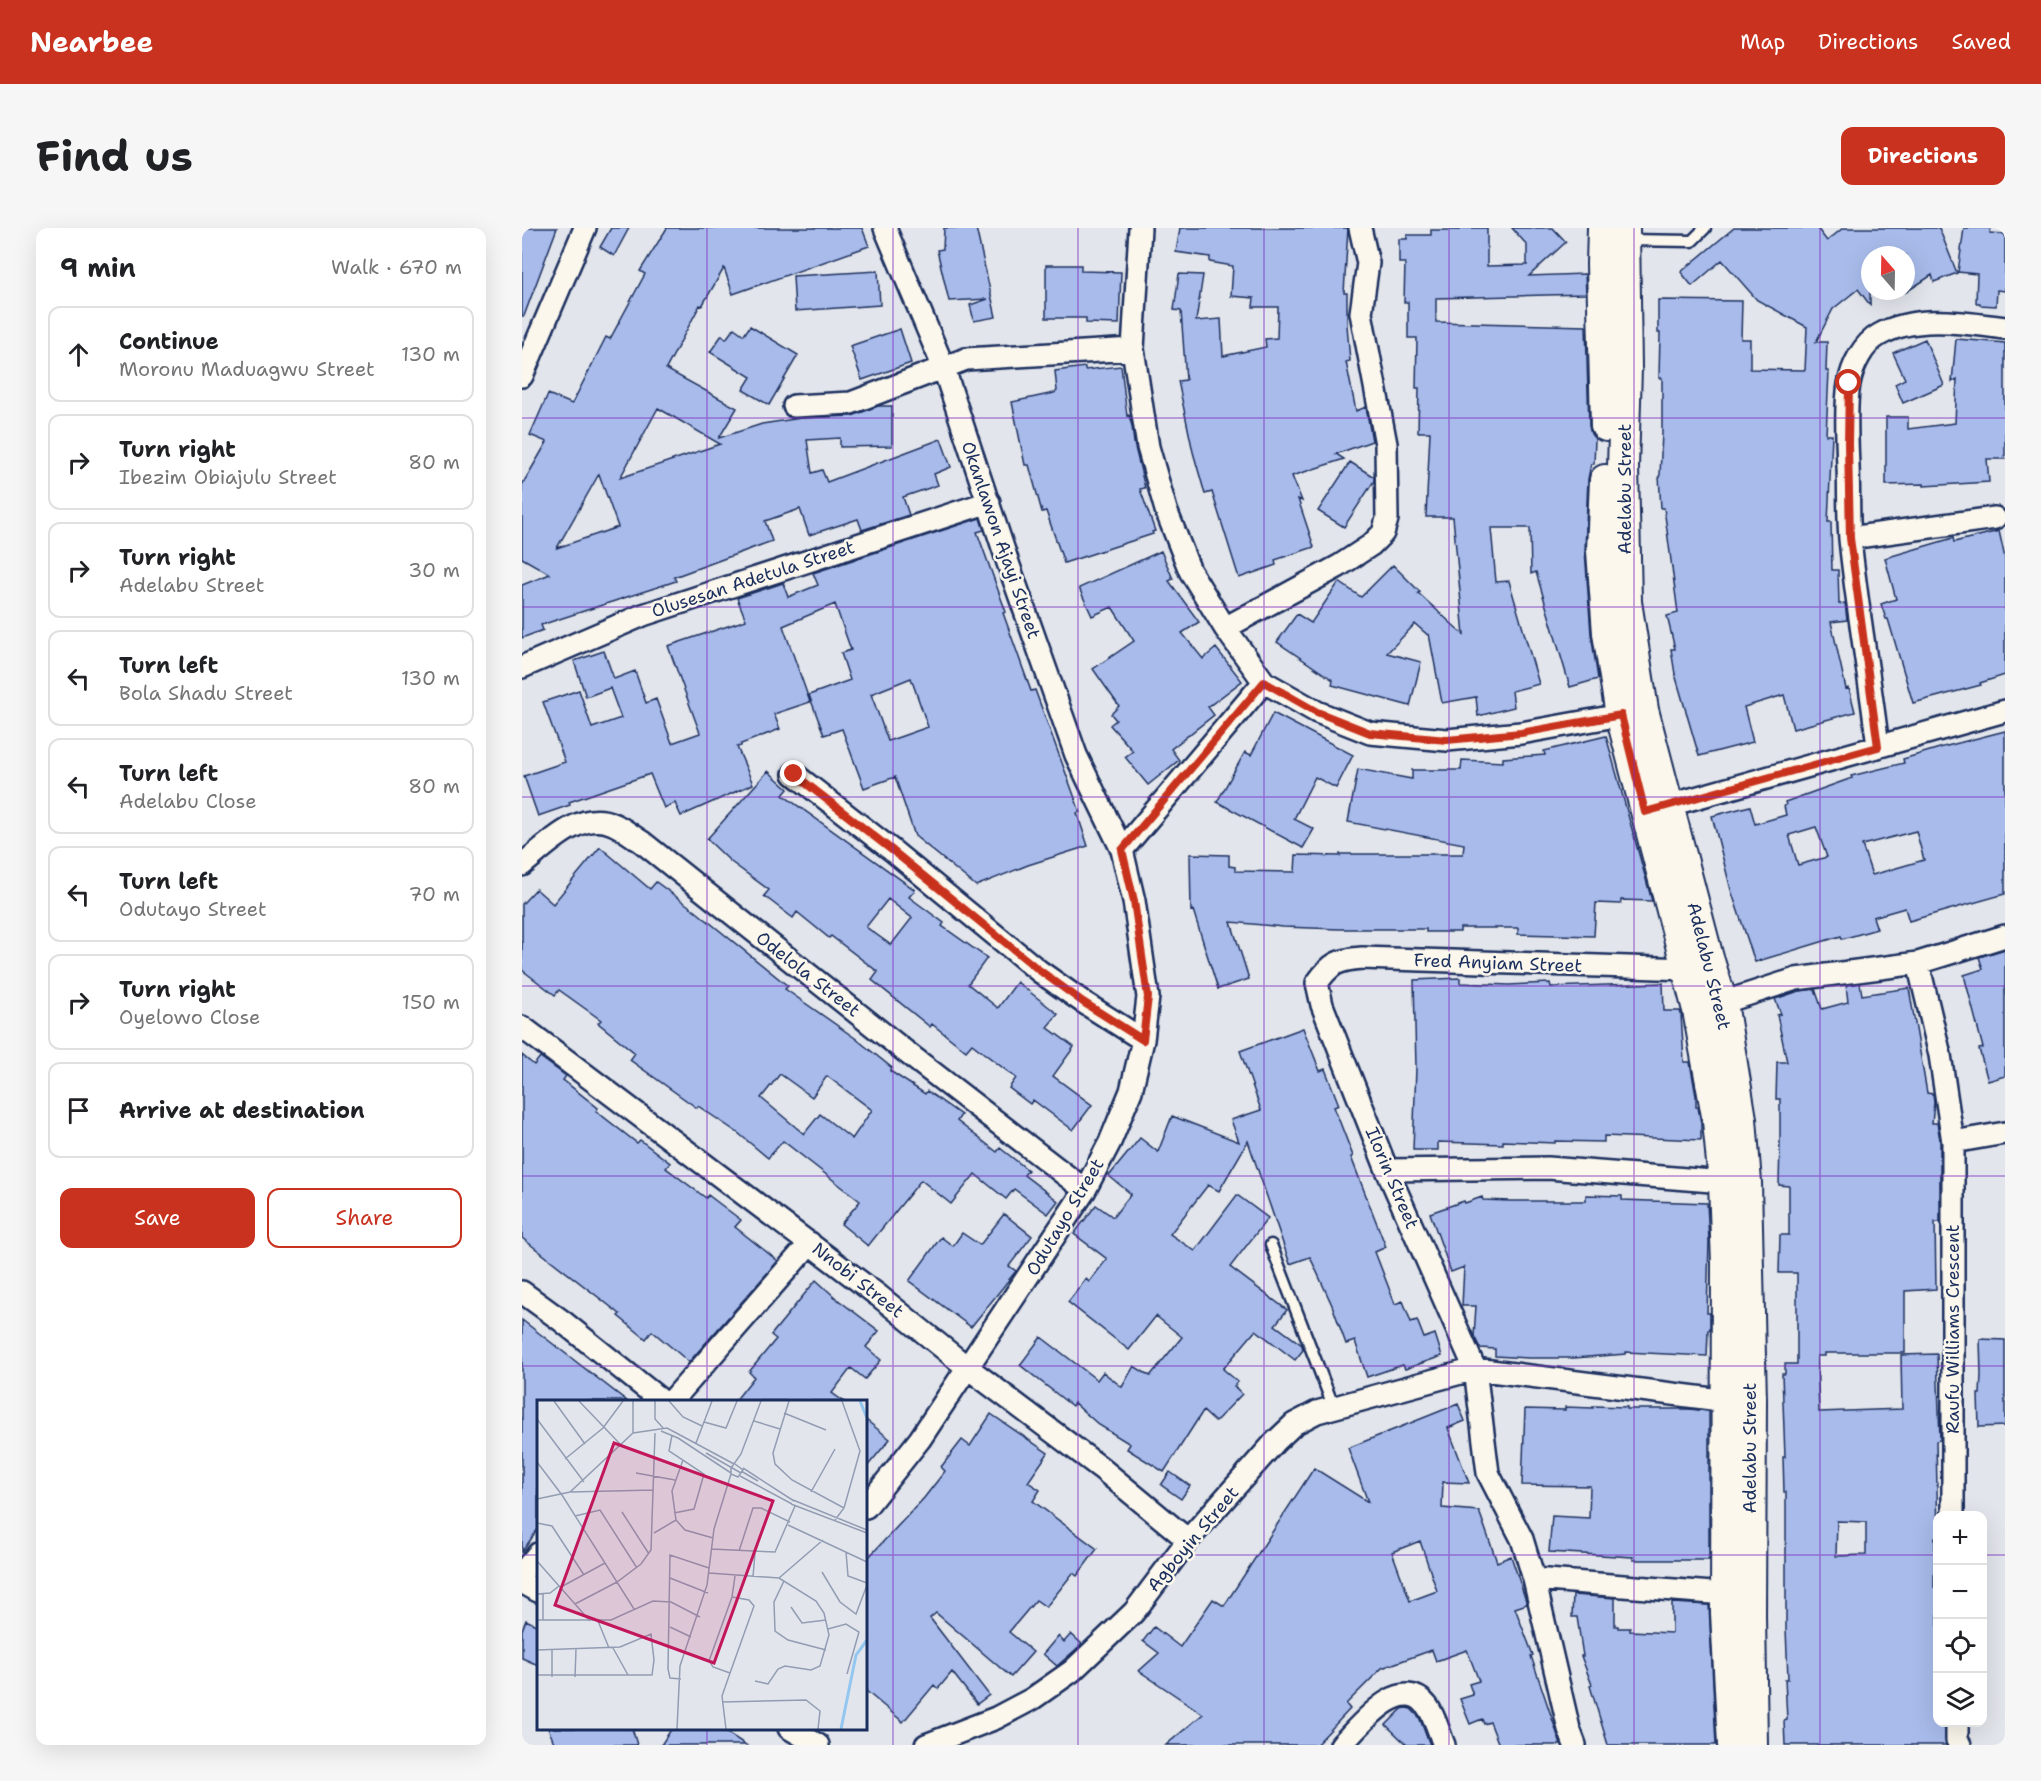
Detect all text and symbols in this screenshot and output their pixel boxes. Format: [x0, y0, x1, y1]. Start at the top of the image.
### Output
text: Nearbee [30, 23, 153, 61]
text: Map [1740, 28, 1785, 56]
text: Directions [1818, 28, 1918, 56]
text: Saved [1951, 28, 2011, 56]
button: Directions [1841, 127, 2005, 185]
text: Find us [36, 128, 193, 184]
north arrow [1861, 246, 1915, 300]
text: 9 min [60, 250, 136, 285]
text: Walk · 670 m [331, 254, 462, 280]
text: Continue [119, 327, 219, 356]
icon: ahead [62, 338, 95, 371]
text: 130 m [401, 341, 460, 367]
text: Moronu Maduagwu Street [119, 356, 375, 382]
route start [1835, 369, 1861, 395]
street label: Adelabu Street [1613, 423, 1637, 554]
text: Turn right [119, 435, 236, 464]
street label: Okanlawon Ajayi Street [956, 438, 1046, 642]
icon: right [62, 446, 95, 479]
text: 80 m [408, 449, 460, 475]
text: Ibezim Obiajulu Street [119, 464, 337, 490]
street label: Olusesan Adetula Street [648, 535, 858, 623]
text: Turn right [119, 543, 236, 572]
icon: right [62, 554, 95, 587]
text: 30 m [408, 557, 460, 583]
text: Adelabu Street [119, 572, 265, 598]
text: Turn left [119, 651, 218, 680]
icon: left [62, 662, 95, 695]
text: 130 m [401, 665, 460, 691]
text: Bola Shadu Street [119, 680, 293, 706]
text: Turn left [119, 759, 218, 788]
route end [780, 760, 806, 786]
icon: left [62, 770, 95, 803]
text: 80 m [408, 773, 460, 799]
text: Adelabu Close [119, 788, 256, 814]
text: Turn left [119, 867, 218, 896]
icon: left [62, 878, 95, 911]
text: 70 m [408, 881, 460, 907]
text: Odutayo Street [119, 896, 267, 922]
street label: Adelabu Street [1682, 900, 1737, 1033]
street label: Odelola Street [751, 926, 865, 1022]
street label: Fred Anyiam Street [1413, 948, 1583, 978]
text: Turn right [119, 975, 236, 1004]
icon: right [62, 986, 95, 1019]
text: 150 m [402, 989, 460, 1015]
text: Oyelowo Close [119, 1004, 260, 1030]
icon: arrive [62, 1094, 95, 1127]
text: Arrive at destination [119, 1096, 365, 1125]
street label: Ilorin Street [1360, 1123, 1424, 1233]
street label: Odutayo Street [1020, 1154, 1110, 1280]
button: Save [60, 1188, 255, 1248]
button: Share [267, 1188, 462, 1248]
street label: Raufu Williams Crescent [1941, 1224, 1965, 1434]
street label: Nnobi Street [807, 1237, 909, 1323]
street label: Adelabu Street [1738, 1382, 1762, 1513]
inset map [537, 1400, 867, 1730]
street label: Agboyin Street [1142, 1481, 1244, 1597]
map controls [1933, 1511, 1987, 1727]
button: + [1933, 1511, 1987, 1565]
button: − [1933, 1565, 1987, 1619]
button: locate [1933, 1619, 1987, 1673]
button: layers [1933, 1673, 1987, 1727]

